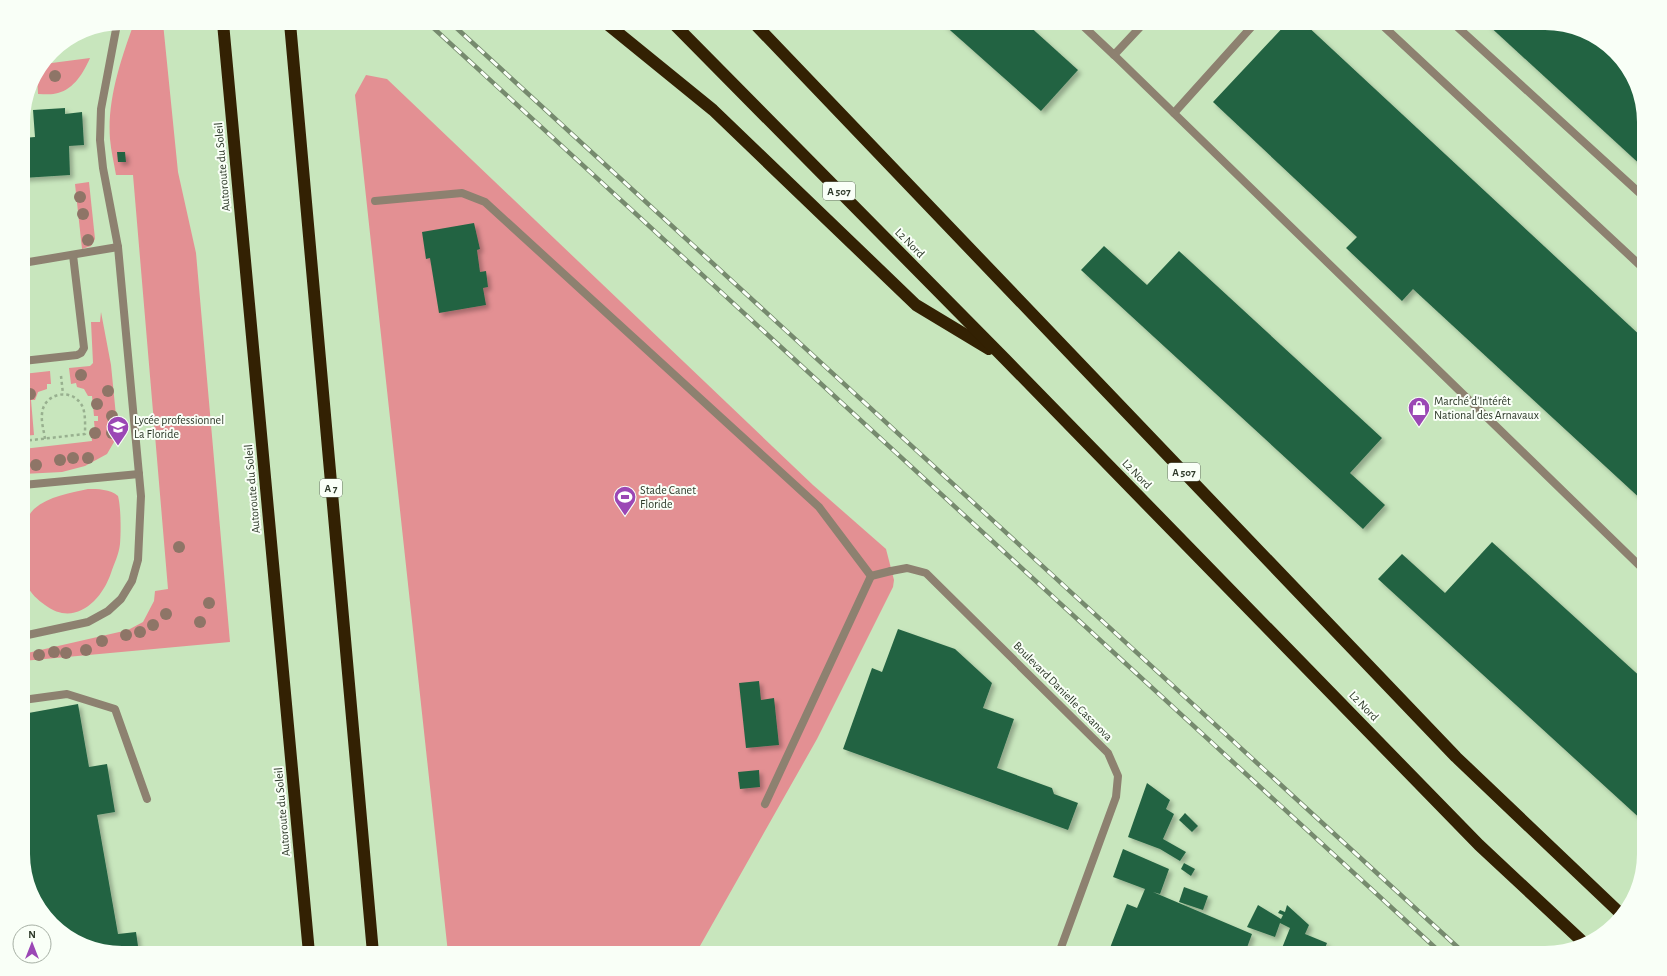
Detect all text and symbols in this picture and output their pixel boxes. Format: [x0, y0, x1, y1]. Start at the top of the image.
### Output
street label: Autoroute du Soleil [212, 122, 232, 212]
road number: A 507 [823, 182, 855, 200]
street label: L2 Nord [893, 226, 927, 260]
shop icon: Marché d'Intérêt National des Arnavaux [1406, 395, 1432, 428]
place label: Marché d'Intérêt National des Arnavaux [1434, 395, 1539, 421]
school or university icon: Lycée professionnel La Floride [105, 414, 131, 447]
place label: Lycée professionnel La Floride [134, 414, 224, 440]
street label: Autoroute du Soleil [242, 444, 262, 534]
street label: L2 Nord [1120, 457, 1154, 491]
road number: A 507 [1168, 463, 1200, 481]
road number: A 7 [320, 479, 342, 497]
sports icon: Stade Canet Floride [612, 484, 638, 517]
place label: Stade Canet Floride [640, 484, 696, 510]
street label: Boulevard Danielle Casanova [1011, 639, 1115, 743]
street label: L2 Nord [1347, 689, 1381, 723]
street label: Autoroute du Soleil [272, 767, 292, 857]
north arrow [12, 924, 52, 964]
text: N [28, 929, 36, 940]

